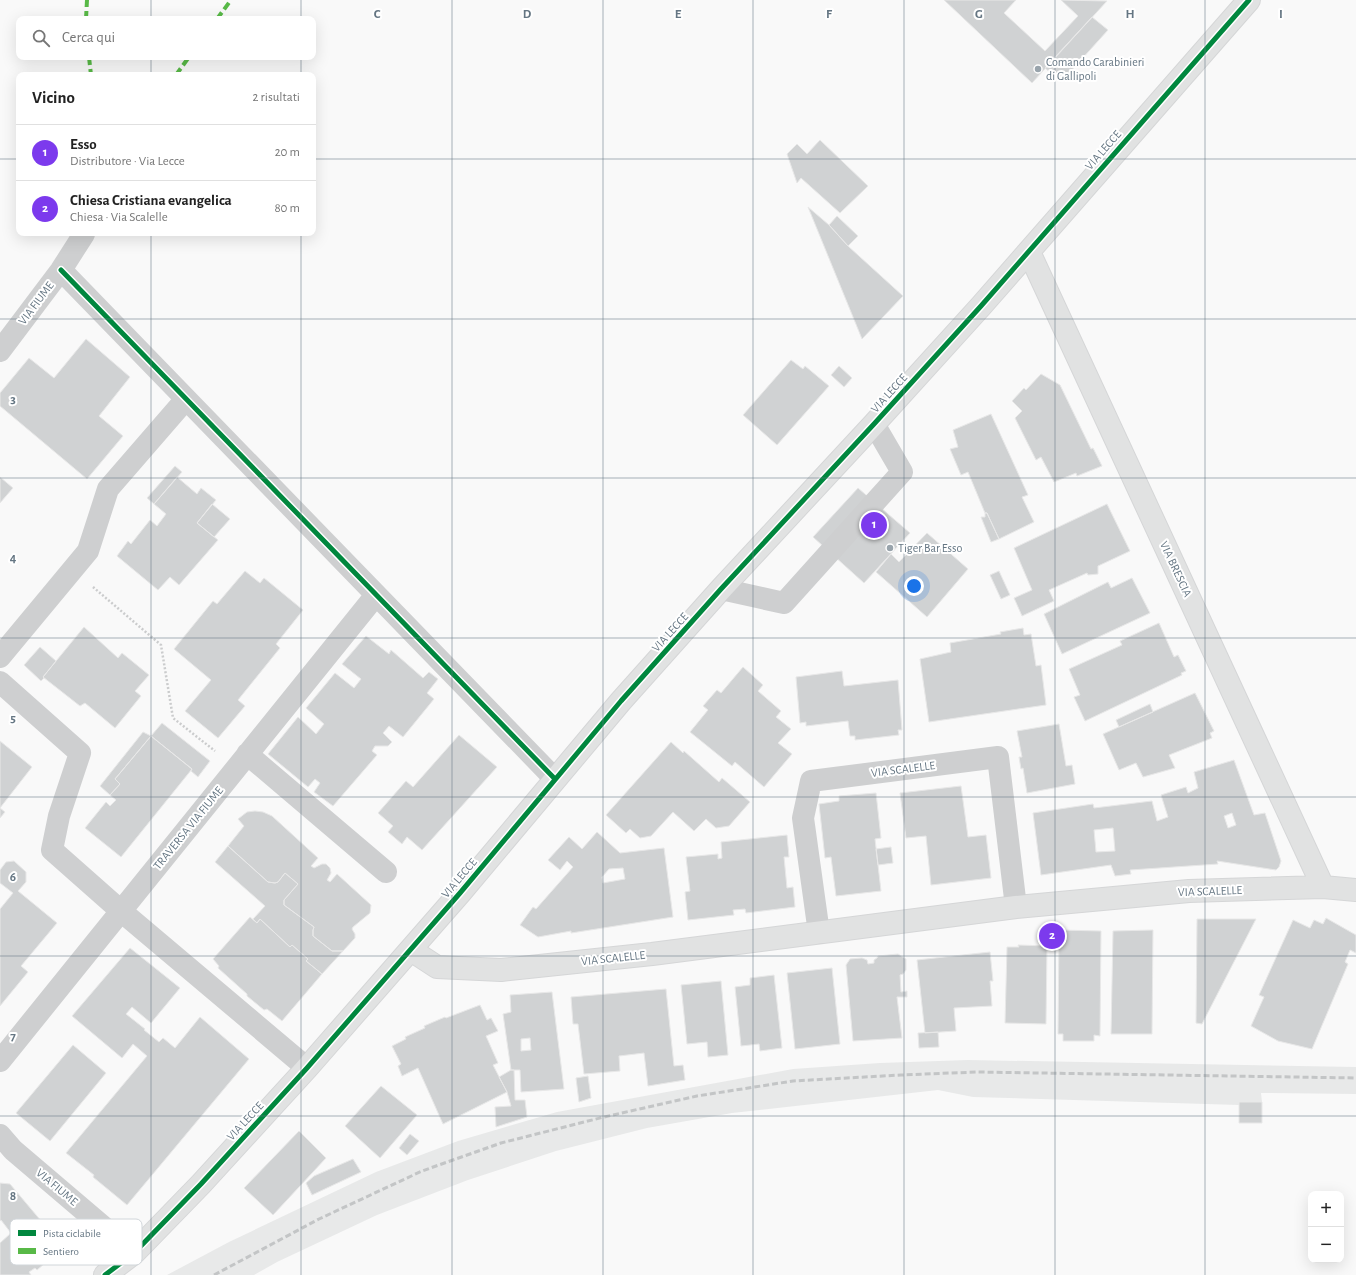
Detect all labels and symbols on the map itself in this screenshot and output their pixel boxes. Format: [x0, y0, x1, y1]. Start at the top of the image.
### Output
text: C [374, 8, 381, 21]
text: D [523, 8, 532, 21]
text: E [675, 8, 682, 21]
text: F [826, 8, 833, 21]
text: G [975, 8, 983, 21]
text: H [1125, 8, 1135, 21]
text: I [1279, 8, 1283, 21]
place label: Comando Carabinieri di Gallipoli [1046, 56, 1145, 82]
marker: Comando Carabinieri di Gallipoli [1033, 64, 1043, 74]
street label: VIA LECCE [1083, 128, 1123, 172]
street label: VIA FIUME [16, 279, 56, 327]
street label: VIA LECCE [869, 371, 910, 415]
text: 3 [10, 393, 16, 406]
pin: 1 [861, 510, 887, 540]
street label: VIA BRESCIA [1158, 539, 1194, 599]
place label: Tiger Bar Esso [898, 542, 962, 554]
marker: Tiger Bar Esso [885, 543, 895, 553]
text: 4 [10, 552, 17, 565]
your location [904, 576, 924, 596]
street label: VIA LECCE [650, 610, 691, 654]
text: 5 [10, 712, 16, 725]
street label: VIA SCALELLE [870, 759, 936, 779]
street label: TRAVERSA VIA FIUME [151, 784, 225, 872]
street label: VIA LECCE [439, 856, 479, 900]
text: 6 [10, 871, 16, 884]
street label: VIA SCALELLE [1178, 884, 1243, 898]
pin: 2 [1039, 921, 1065, 951]
street label: VIA SCALELLE [580, 949, 646, 967]
text: 7 [10, 1030, 16, 1043]
street label: VIA LECCE [224, 1099, 266, 1143]
street label: VIA FIUME [34, 1166, 80, 1208]
text: 8 [10, 1190, 16, 1203]
legend [10, 1219, 142, 1265]
text: Pista ciclabile [43, 1228, 101, 1239]
text: Sentiero [43, 1246, 79, 1257]

